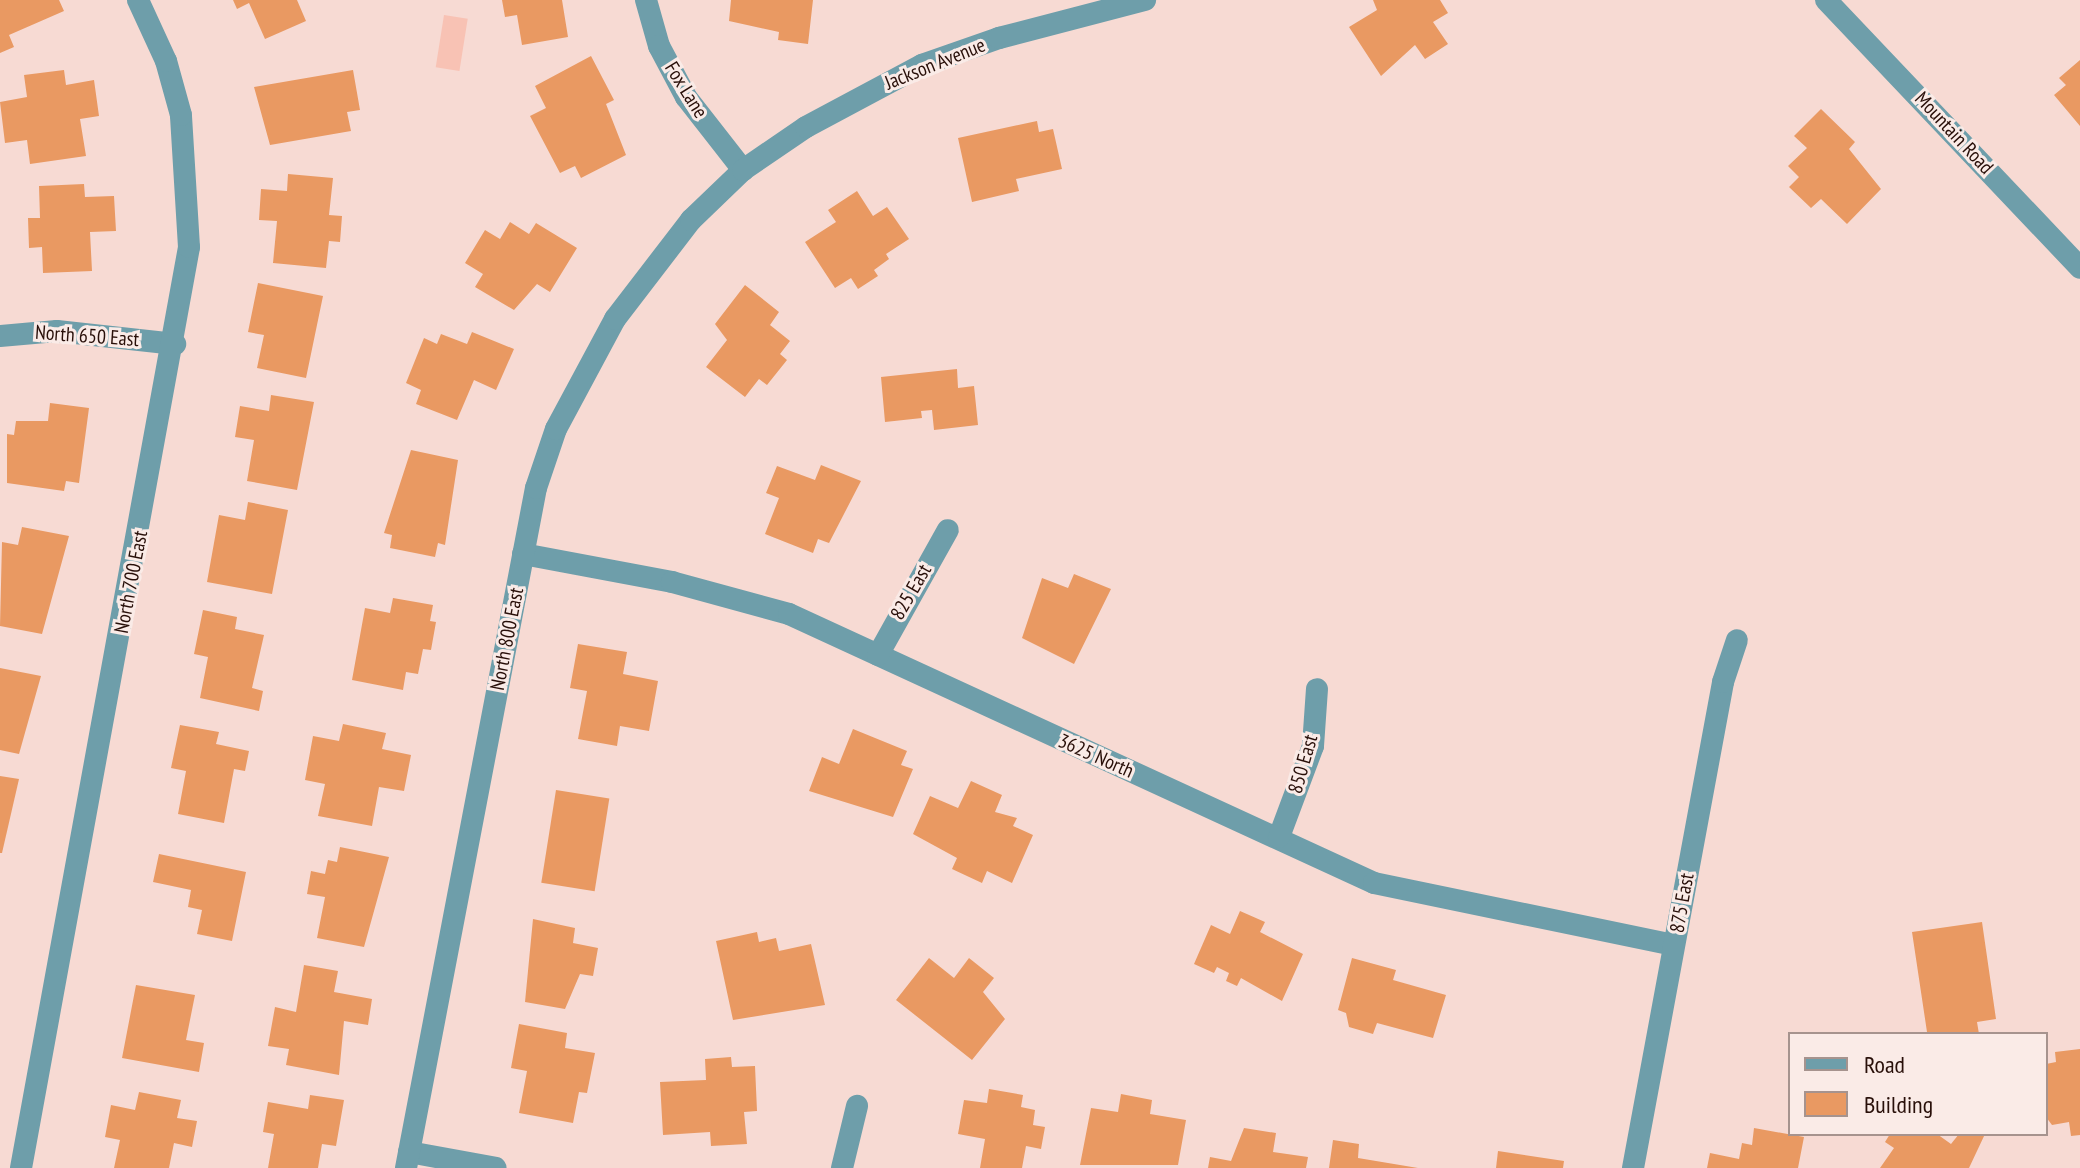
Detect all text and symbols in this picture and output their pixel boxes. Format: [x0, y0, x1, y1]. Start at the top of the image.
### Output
street label: Jackson Avenue [881, 33, 989, 95]
street label: Fox Lane [659, 57, 713, 123]
street label: Mountain Road [1910, 87, 1998, 179]
street label: North 650 East [34, 320, 140, 352]
street label: North 700 East [109, 529, 153, 635]
street label: 825 East [886, 560, 936, 624]
street label: North 800 East [485, 586, 529, 692]
street label: 3625 North [1055, 729, 1137, 783]
street label: 850 East [1283, 732, 1323, 796]
street label: 875 East [1665, 871, 1699, 935]
legend [1788, 1032, 2048, 1136]
text: Road [1864, 1049, 1905, 1080]
text: Building [1864, 1089, 1933, 1120]

